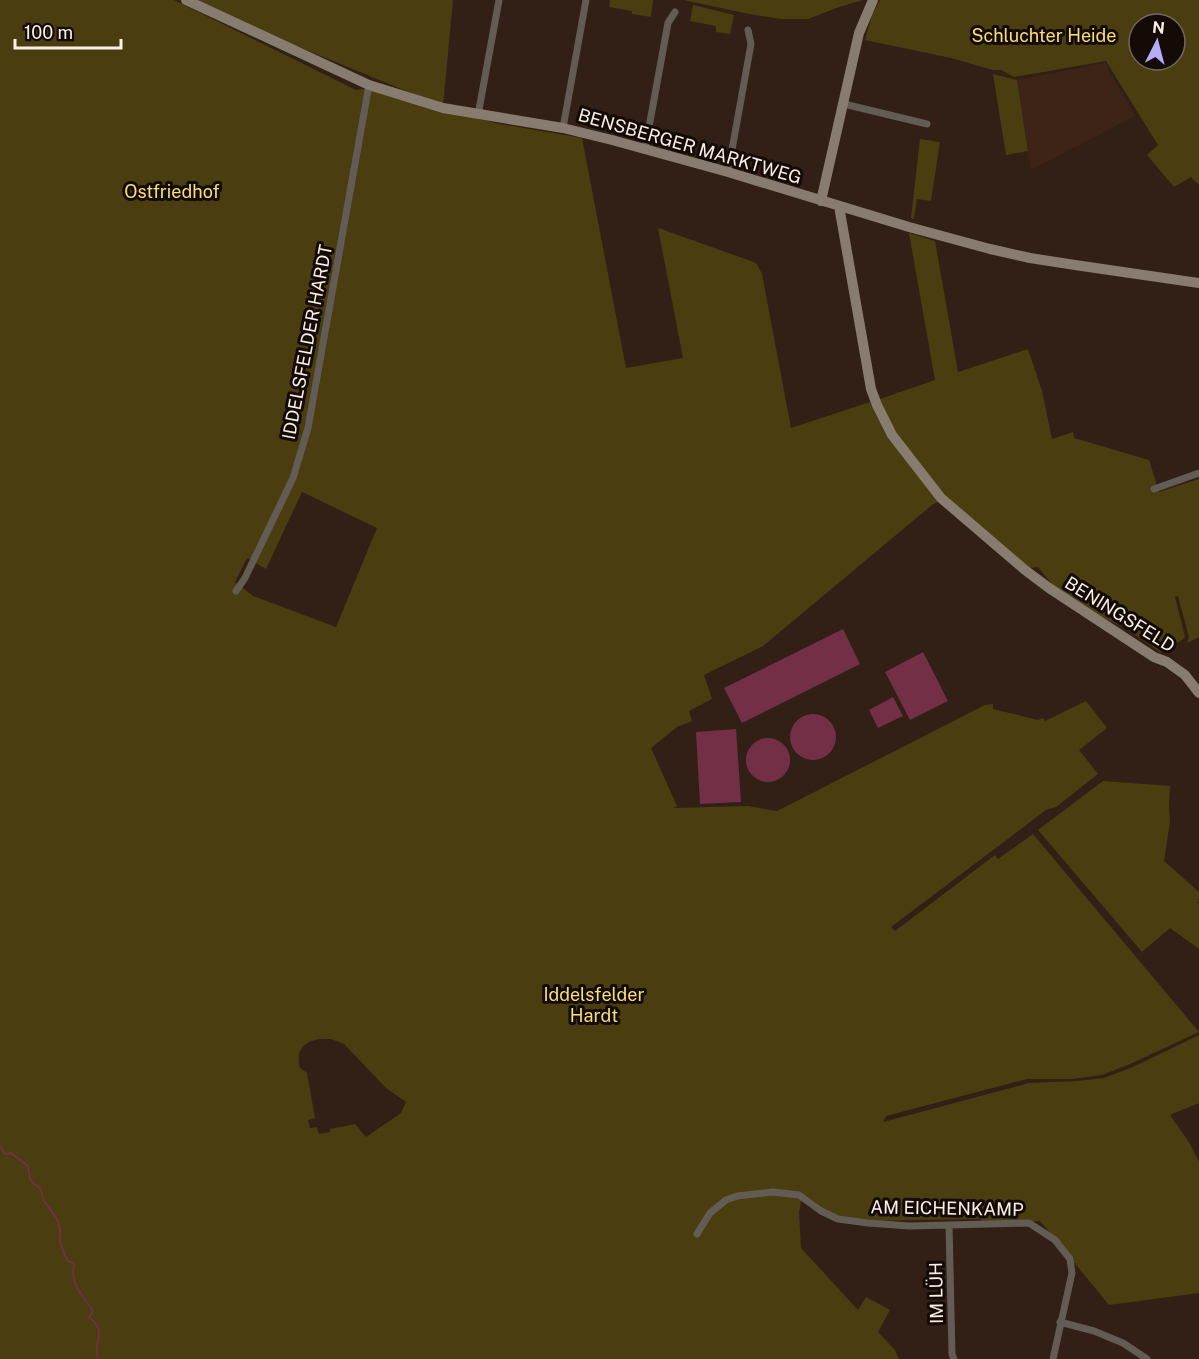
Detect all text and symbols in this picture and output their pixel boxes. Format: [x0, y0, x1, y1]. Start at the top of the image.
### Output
scale bar [15, 12, 122, 50]
north arrow [1127, 12, 1187, 72]
text: N [1151, 17, 1166, 38]
text: 100 m [24, 22, 73, 43]
park label: Schluchter Heide [972, 25, 1116, 46]
street label: BENSBERGER MARKTWEG [576, 104, 804, 188]
park label: Ostfriedhof [124, 181, 220, 202]
street label: IDDELSFELDER HARDT [278, 242, 336, 441]
street label: BENINGSFELD [1061, 572, 1179, 656]
park label: Iddelsfelder Hardt [543, 984, 645, 1026]
street label: AM EICHENKAMP [870, 1196, 1024, 1220]
street label: IM LÜH [924, 1262, 947, 1324]

